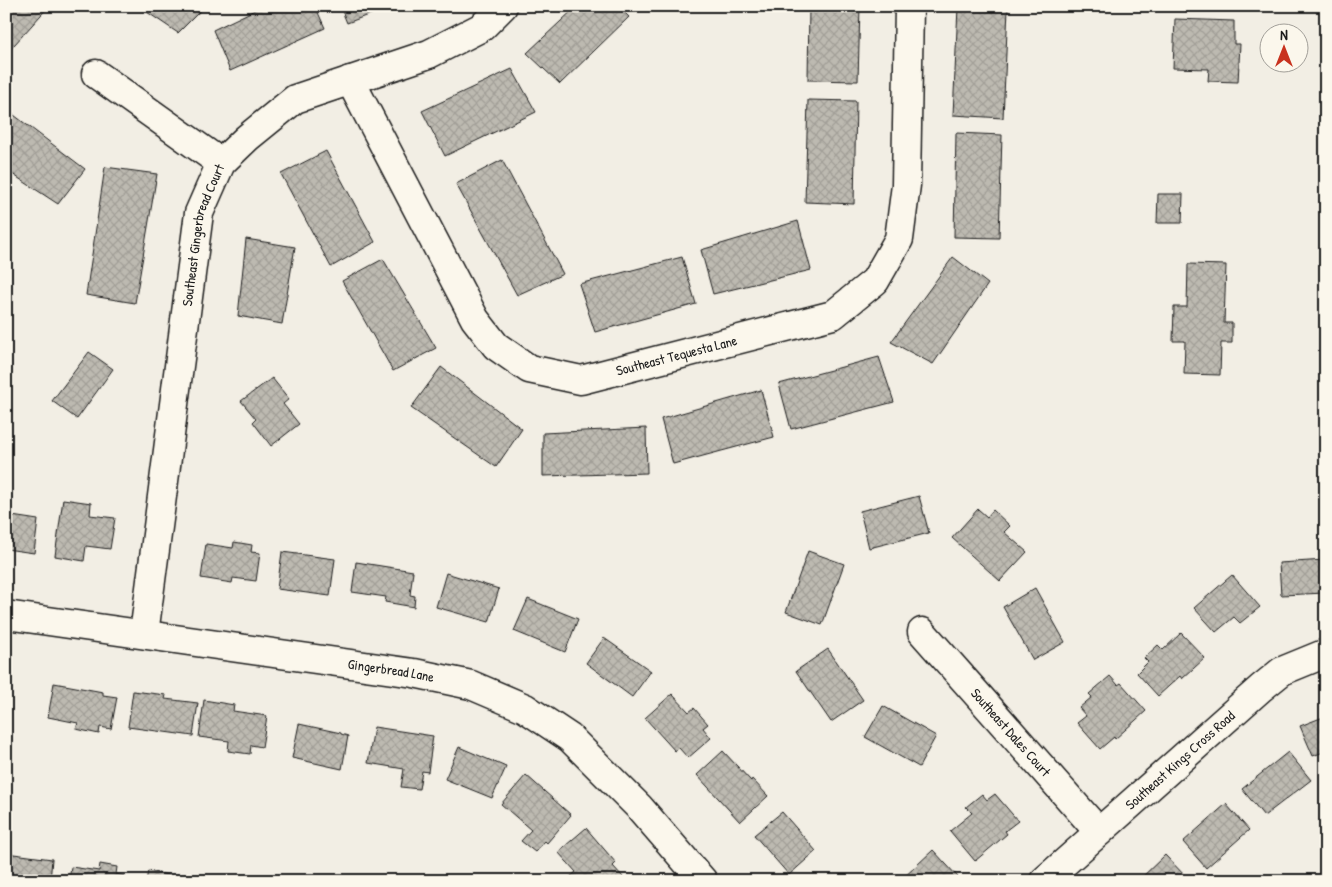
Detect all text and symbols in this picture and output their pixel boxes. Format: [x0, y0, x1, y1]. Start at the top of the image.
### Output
north arrow [1260, 22, 1310, 72]
text: N [1280, 25, 1288, 44]
street label: Southeast Gingerbread Court [177, 161, 229, 307]
street label: Southeast Tequesta Lane [614, 330, 739, 380]
street label: Gingerbread Lane [347, 654, 436, 686]
street label: Southeast Dales Court [967, 684, 1056, 780]
street label: Southeast Kings Cross Road [1121, 706, 1239, 813]

